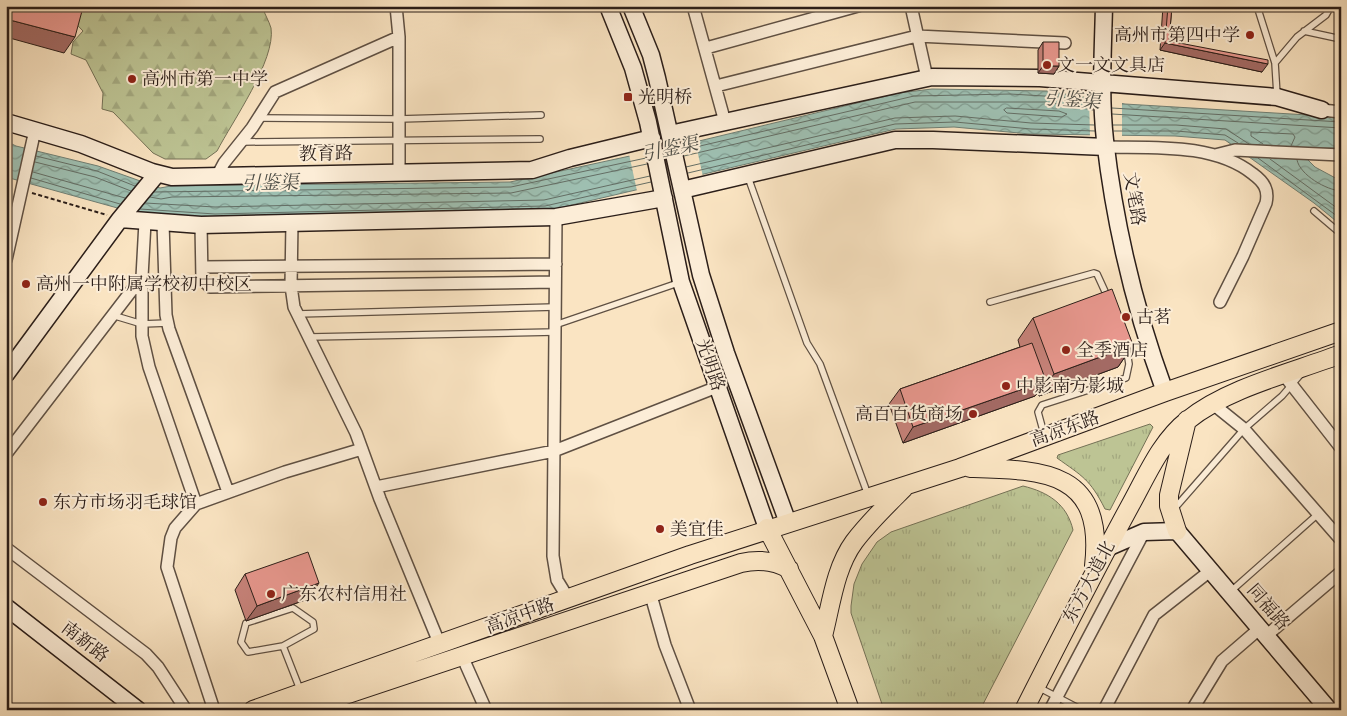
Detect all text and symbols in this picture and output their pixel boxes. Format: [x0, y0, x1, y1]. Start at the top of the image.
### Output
place label: 高州市第四中学 [1114, 25, 1240, 46]
marker: 高州市第四中学 [1244, 29, 1256, 41]
place label: 文一文文具店 [1057, 55, 1165, 76]
marker: 文一文文具店 [1041, 59, 1053, 71]
place label: 高州市第一中学 [142, 69, 268, 90]
marker: 高州市第一中学 [126, 73, 138, 85]
place label: 光明桥 [638, 87, 692, 108]
water label: 引鉴渠 [1043, 87, 1104, 113]
marker: 光明桥 [622, 91, 634, 103]
water label: 引鉴渠 [640, 132, 703, 166]
street label: 教育路 [299, 143, 353, 165]
water label: 引鉴渠 [241, 171, 302, 194]
street label: 文笔路 [1119, 171, 1149, 227]
place label: 高州一中附属学校初中校区 [36, 274, 252, 295]
marker: 高州一中附属学校初中校区 [20, 278, 32, 290]
place label: 古茗 [1136, 307, 1172, 328]
marker: 古茗 [1120, 311, 1132, 323]
street label: 光明路 [691, 336, 729, 394]
place label: 全季酒店 [1076, 340, 1148, 361]
marker: 全季酒店 [1060, 344, 1072, 356]
place label: 中影南方影城 [1016, 376, 1124, 397]
marker: 中影南方影城 [1000, 380, 1012, 392]
place label: 高百百货商场 [855, 404, 963, 425]
street label: 高凉东路 [1028, 407, 1102, 451]
marker: 高百百货商场 [967, 408, 979, 420]
place label: 东方市场羽毛球馆 [53, 492, 197, 513]
marker: 东方市场羽毛球馆 [37, 496, 49, 508]
place label: 美宜佳 [670, 519, 724, 540]
marker: 美宜佳 [654, 523, 666, 535]
street label: 东方大道北 [1059, 537, 1119, 627]
street label: 同福路 [1242, 580, 1294, 634]
place label: 广东农村信用社 [281, 584, 407, 605]
marker: 广东农村信用社 [265, 588, 277, 600]
street label: 高凉中路 [483, 594, 557, 638]
street label: 南新路 [57, 617, 113, 667]

